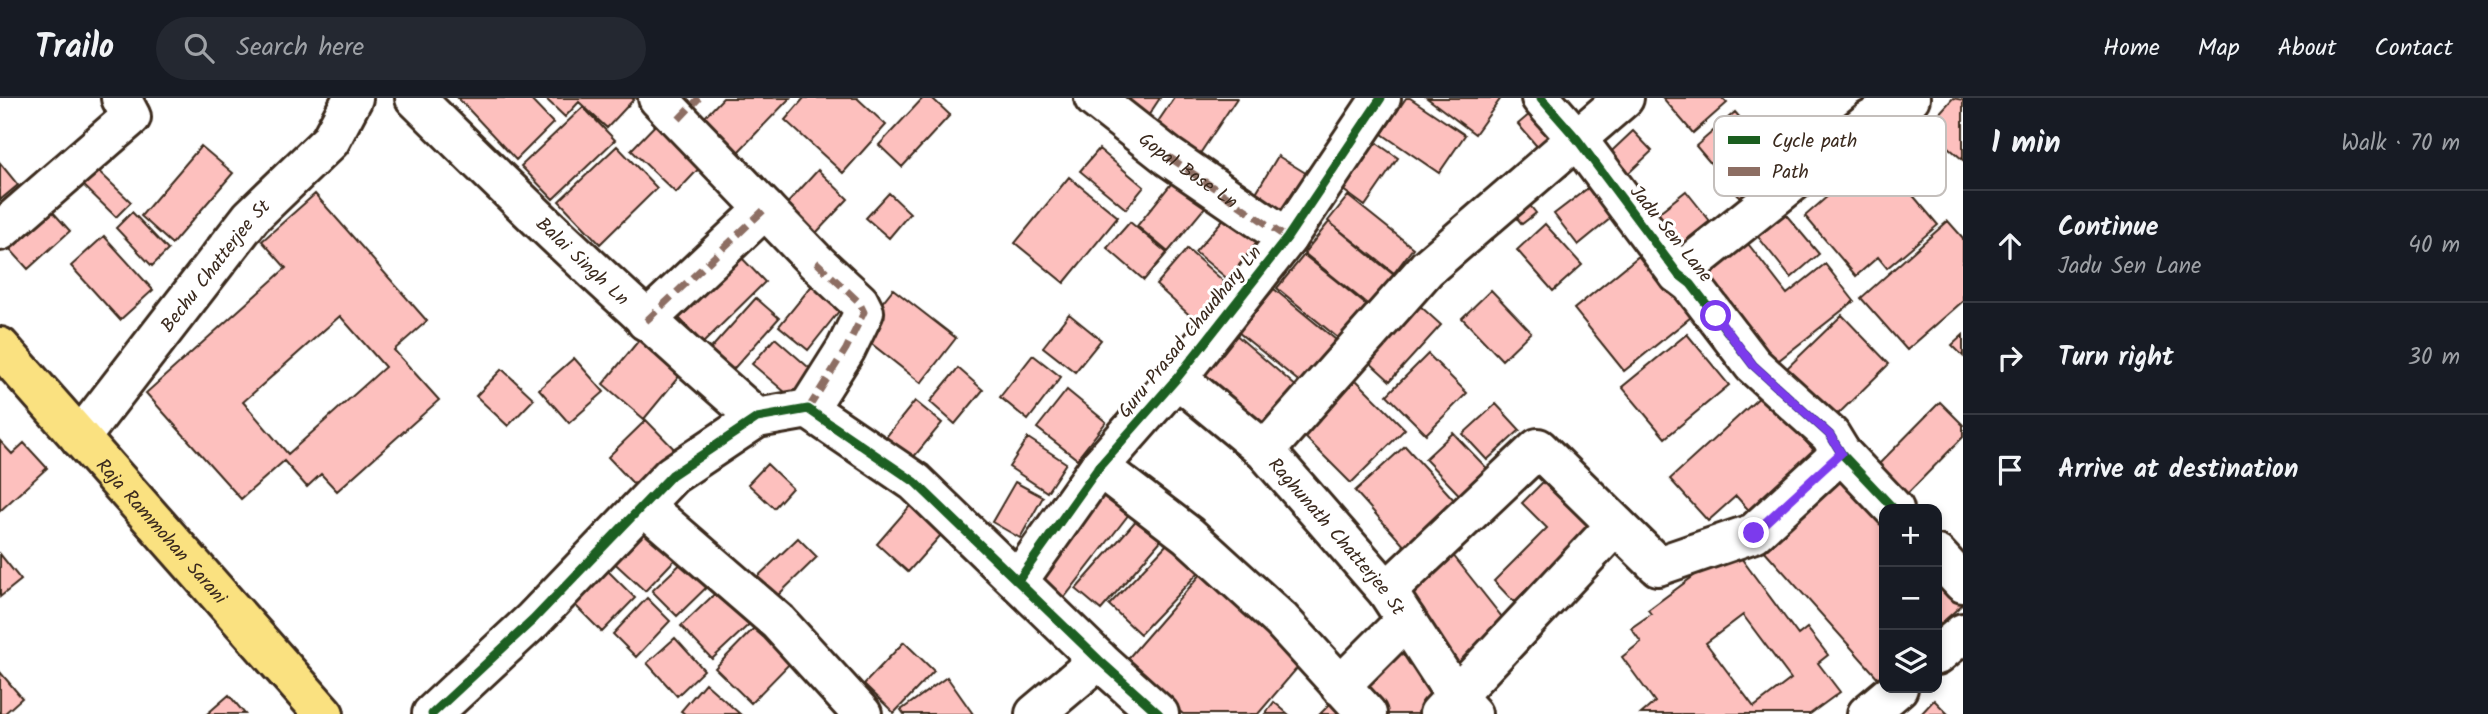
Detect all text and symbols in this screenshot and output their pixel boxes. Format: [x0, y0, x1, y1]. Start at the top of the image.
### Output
search box [156, 17, 646, 80]
text: Trailo [35, 22, 114, 75]
text: Search here [236, 27, 364, 69]
icon: search [180, 29, 218, 67]
text: Home [2103, 29, 2160, 68]
text: Map [2198, 29, 2240, 68]
text: About [2278, 29, 2336, 68]
text: Contact [2374, 29, 2453, 68]
legend [1714, 116, 1946, 196]
text: 1 min [1991, 120, 2061, 168]
street label: Gopal Bose Ln [1131, 125, 1244, 217]
text: Walk · 70 m [2341, 126, 2460, 162]
text: Cycle path [1772, 127, 1857, 157]
text: Path [1772, 158, 1809, 188]
street label: Jadu Sen Lane [1622, 179, 1720, 290]
street label: Bechu Chatterjee St [154, 193, 279, 340]
text: Continue [2058, 207, 2159, 249]
street label: Balai Singh Ln [528, 211, 635, 314]
icon: ahead [1991, 227, 2029, 265]
text: 40 m [2408, 228, 2460, 264]
street label: Guru Prasad Chaudhary Ln [1111, 239, 1270, 425]
text: Jadu Sen Lane [2058, 249, 2201, 285]
route start [1700, 300, 1731, 331]
text: Turn right [2058, 337, 2174, 379]
icon: right [1991, 339, 2029, 377]
text: 30 m [2408, 340, 2460, 376]
text: Arrive at destination [2058, 449, 2298, 491]
street label: Raghunath Chatterjee St [1260, 451, 1412, 622]
icon: arrive [1991, 451, 2029, 489]
street label: Raja Rammohan Sarani [88, 452, 234, 613]
map controls [1879, 504, 1942, 693]
button: + [1879, 504, 1942, 567]
route end [1738, 517, 1769, 548]
button: − [1879, 567, 1942, 630]
button: layers [1879, 630, 1942, 693]

